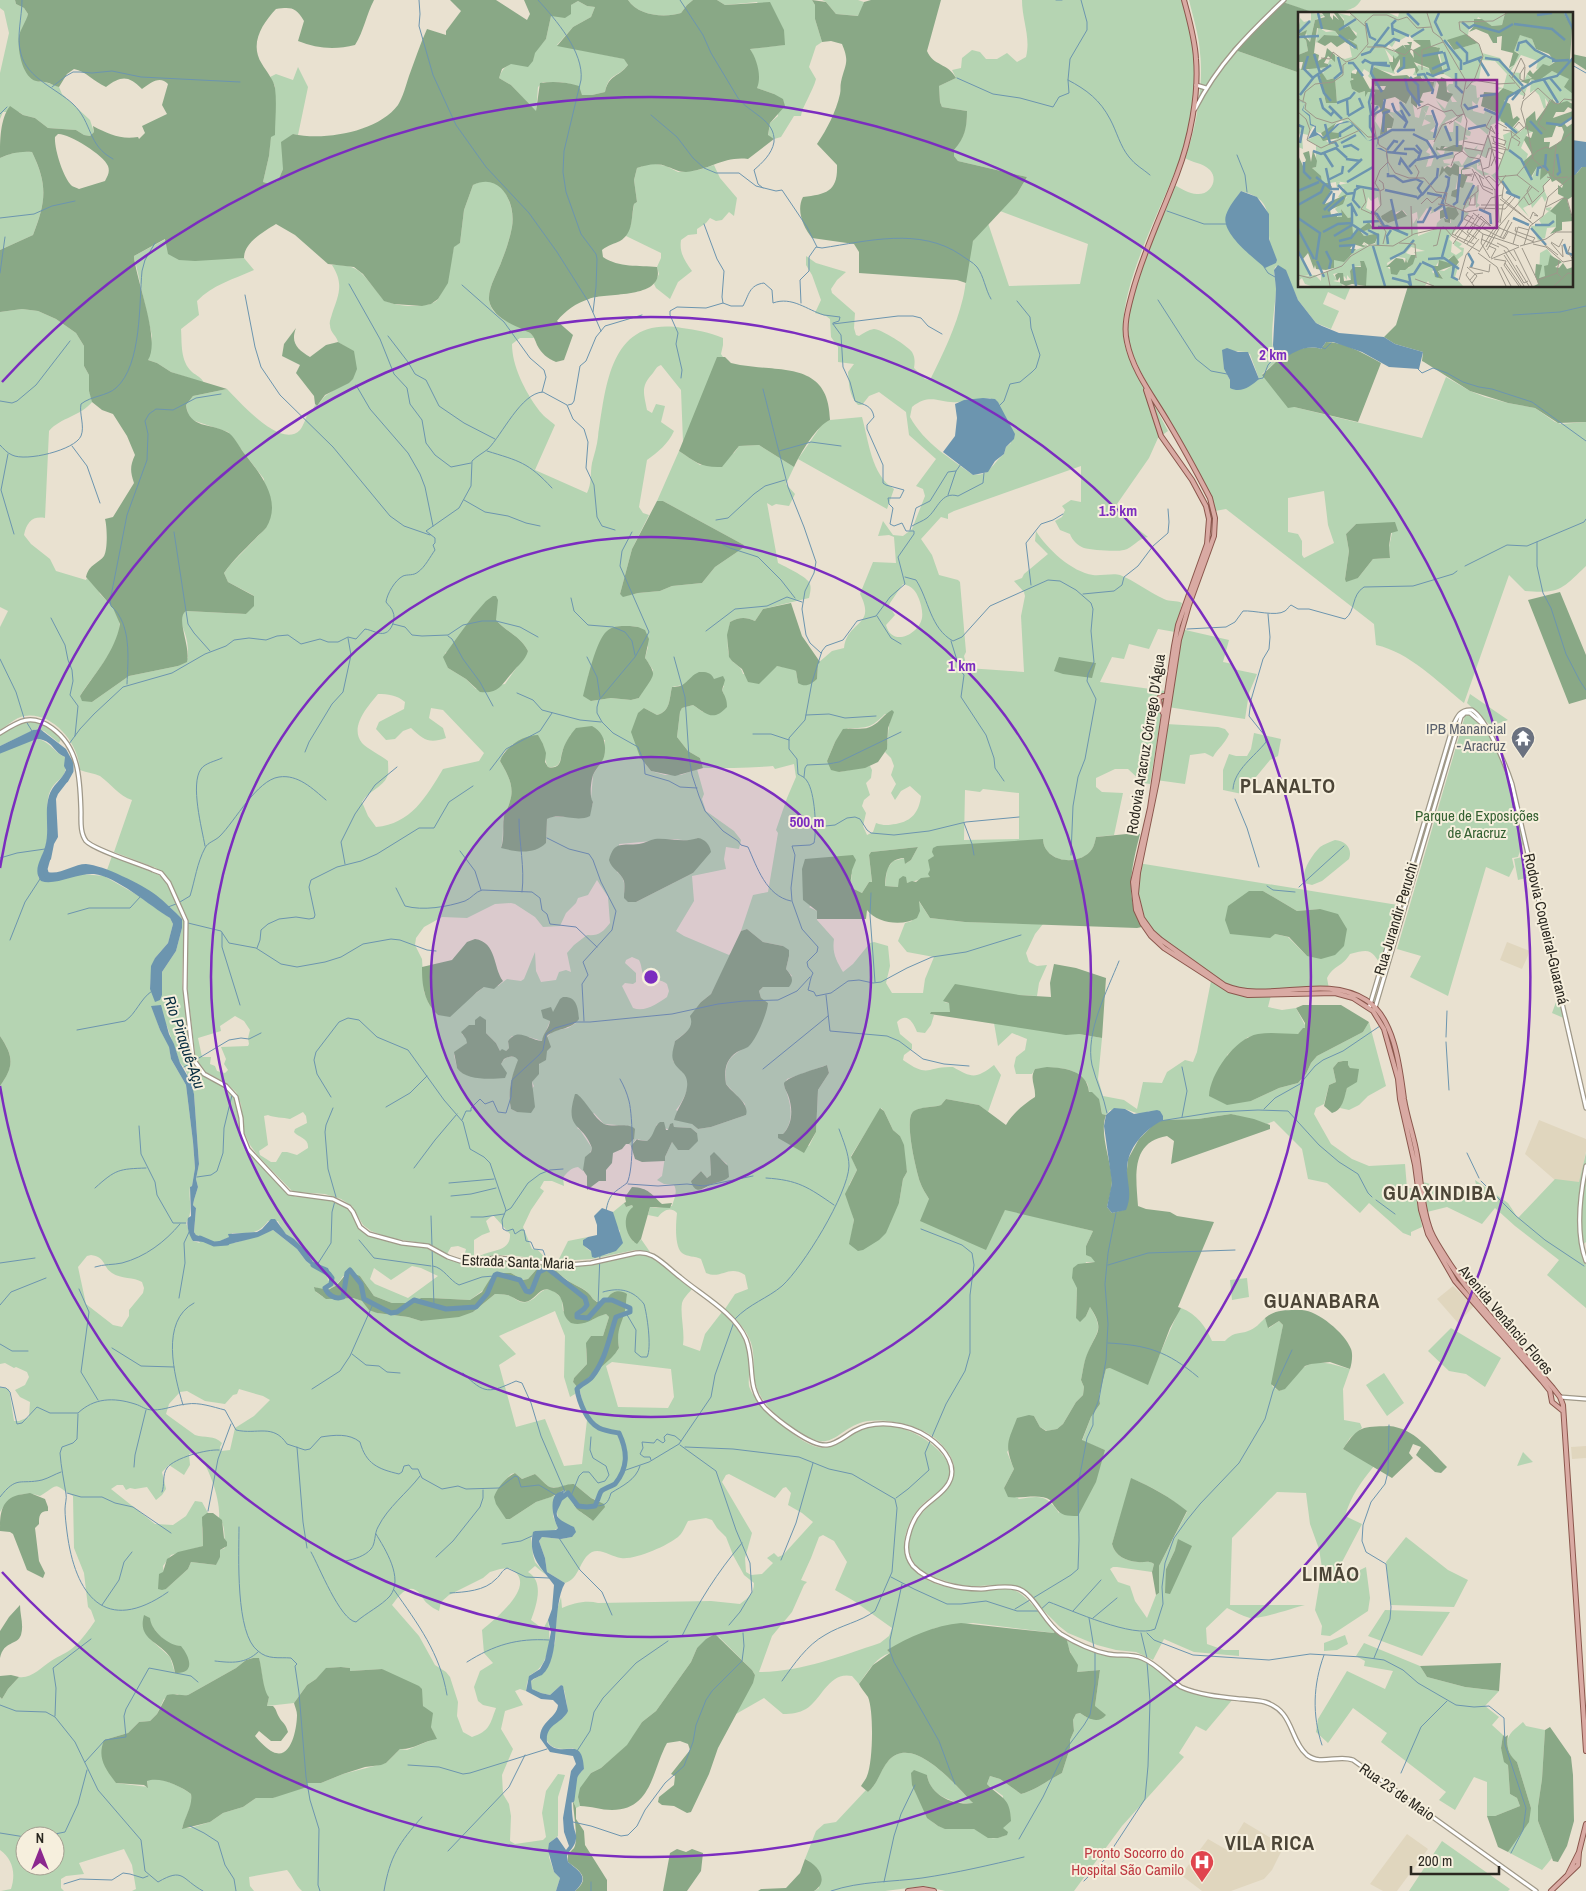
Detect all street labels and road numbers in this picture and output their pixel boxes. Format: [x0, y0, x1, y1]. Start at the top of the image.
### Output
street label: Rodovia Aracruz Córrego D'Água [1121, 652, 1170, 836]
street label: Rodovia Coqueiral-Guaraná [1519, 851, 1574, 1007]
street label: Rua Jurandir Peruchi [1368, 860, 1423, 978]
street label: Estrada Santa Maria [461, 1249, 575, 1274]
street label: Avenida Venâncio Flores [1454, 1260, 1559, 1379]
street label: Rua 23 de Maio [1355, 1758, 1439, 1825]

